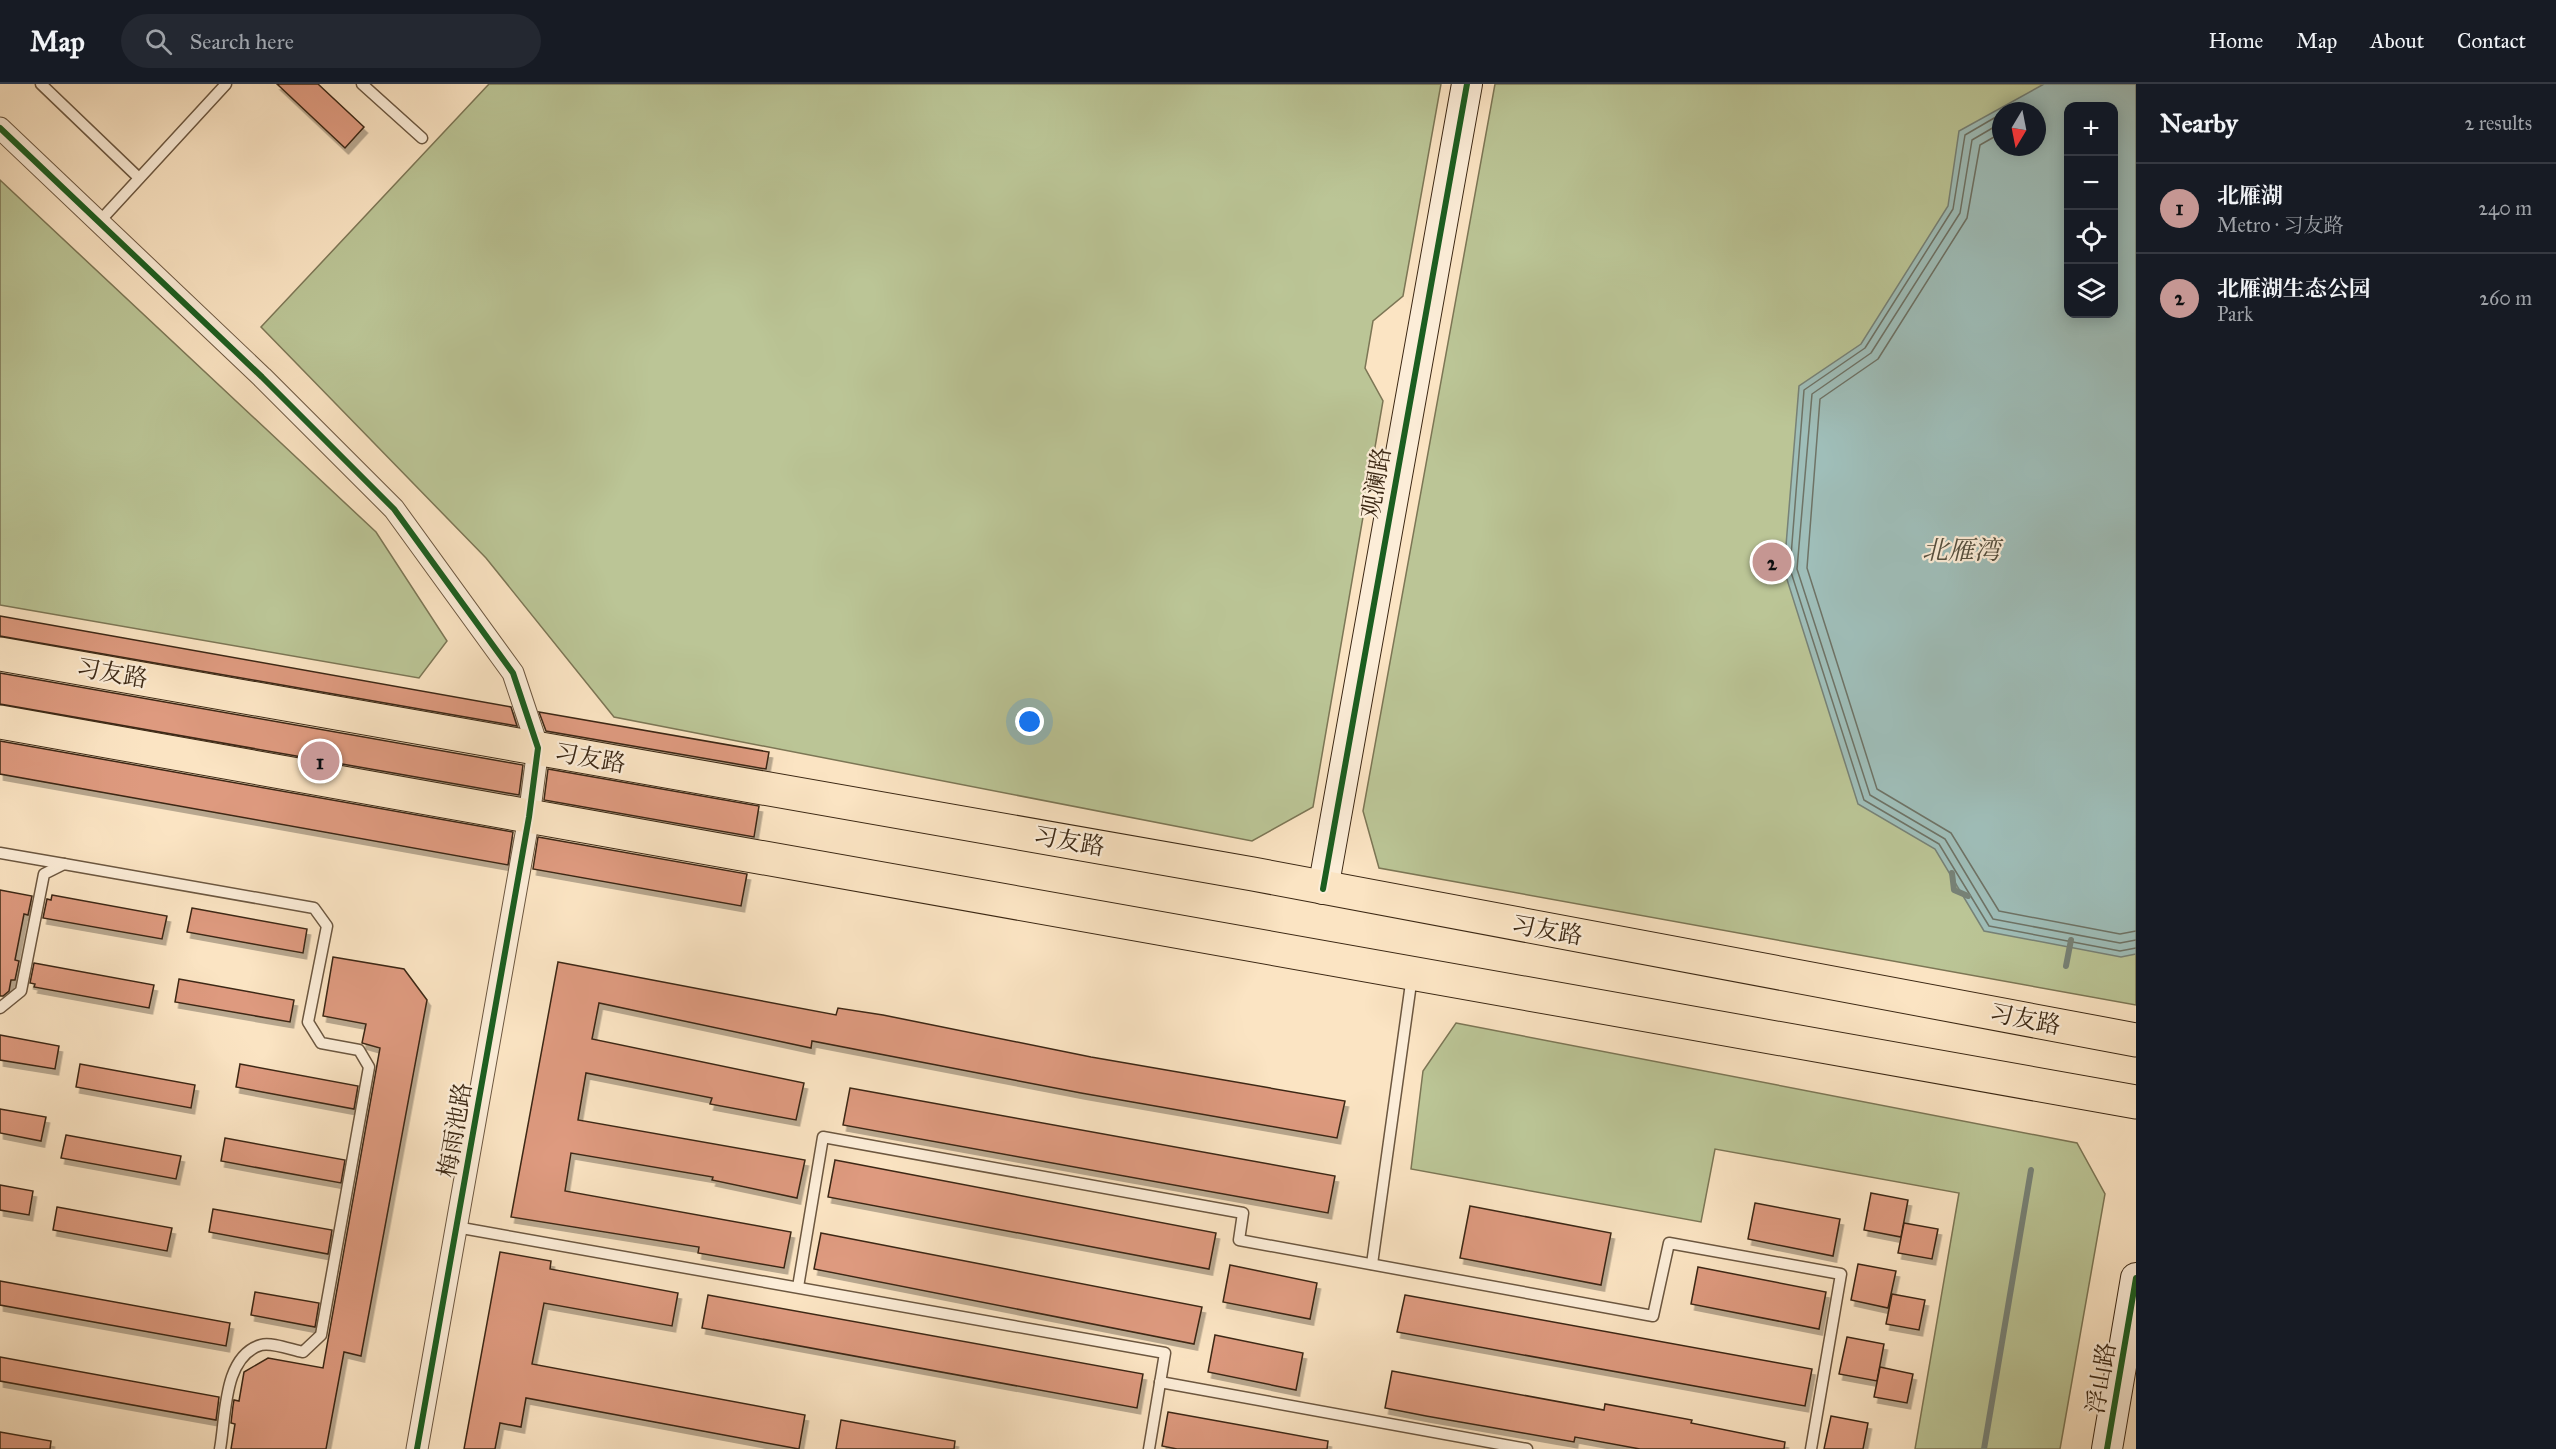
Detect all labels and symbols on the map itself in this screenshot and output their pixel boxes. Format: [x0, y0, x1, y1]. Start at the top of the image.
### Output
north arrow [1992, 102, 2046, 156]
street label: 观澜路 [1355, 445, 1397, 521]
water label: 北雁湾 [1922, 534, 2004, 566]
pin: 2 [1752, 540, 1792, 584]
street label: 习友路 [74, 652, 150, 694]
your location [1015, 707, 1044, 736]
street label: 习友路 [552, 737, 628, 779]
pin: 1 [300, 738, 340, 784]
street label: 习友路 [1031, 820, 1107, 862]
street label: 习友路 [1509, 909, 1585, 951]
street label: 习友路 [1987, 997, 2063, 1041]
street label: 梅雨池路 [432, 1080, 478, 1180]
street label: 浮山路 [2080, 1340, 2122, 1416]

